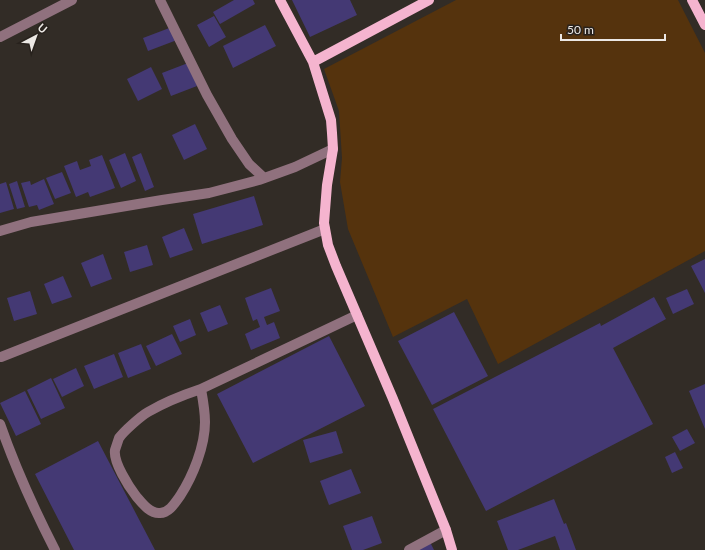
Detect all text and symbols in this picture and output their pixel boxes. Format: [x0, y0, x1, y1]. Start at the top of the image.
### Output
north arrow [16, 16, 56, 56]
scale bar [561, 16, 665, 42]
text: U [36, 20, 50, 36]
text: 50 m [567, 22, 594, 37]

